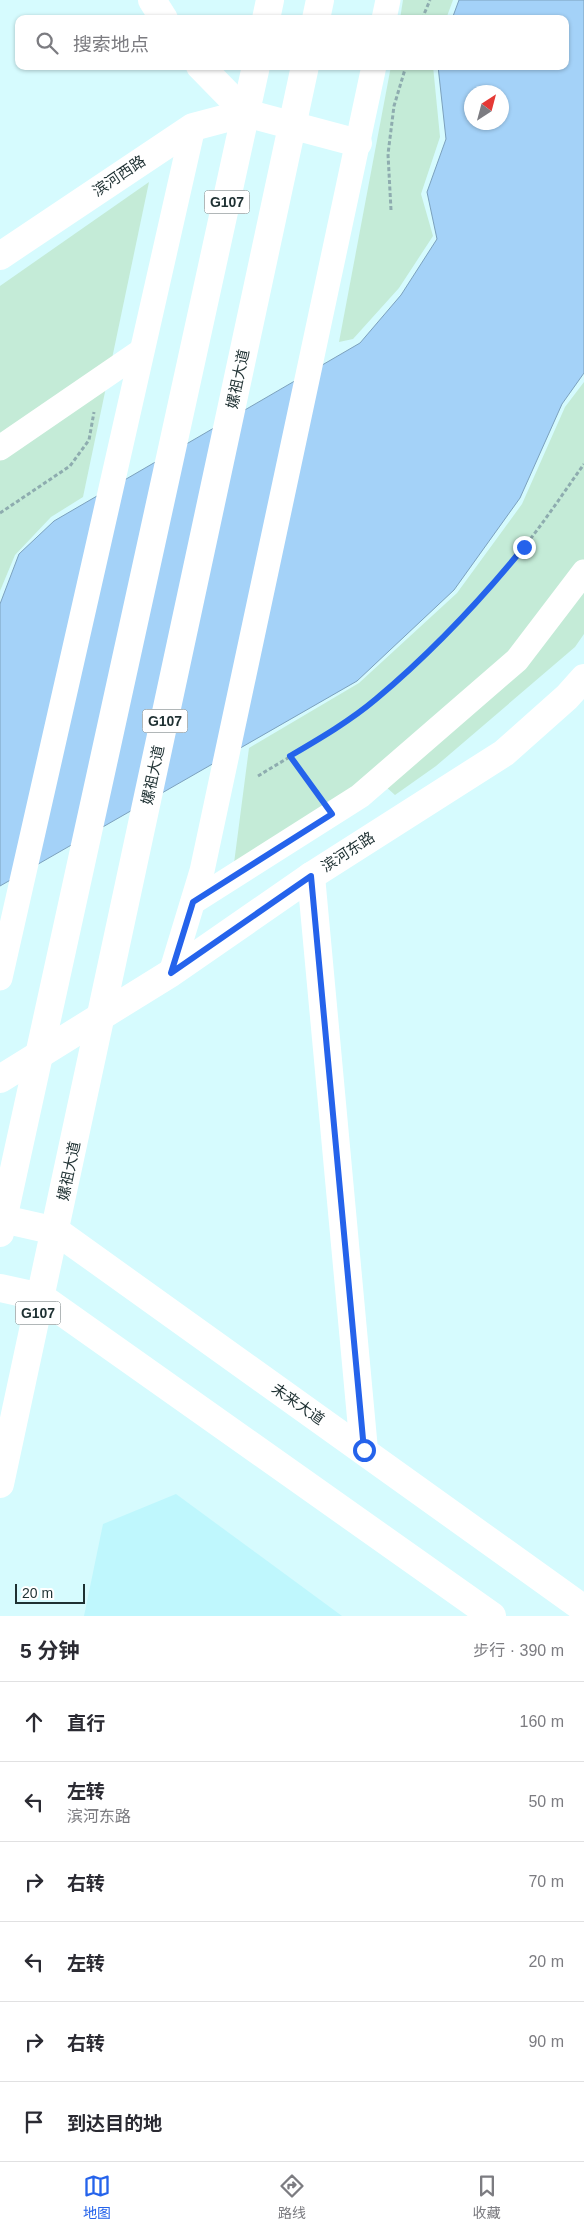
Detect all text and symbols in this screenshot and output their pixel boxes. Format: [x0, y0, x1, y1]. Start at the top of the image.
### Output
search box [15, 15, 569, 70]
icon: search [33, 29, 61, 57]
text: 搜索地点 [73, 34, 149, 55]
north arrow [464, 85, 509, 130]
street label: 滨河西路 [89, 152, 148, 199]
road number: G107 [204, 190, 250, 213]
street label: 嫘祖大道 [223, 348, 252, 410]
route end [513, 536, 536, 559]
road number: G107 [142, 709, 188, 732]
street label: 嫘祖大道 [138, 744, 167, 806]
street label: 滨河东路 [318, 828, 378, 875]
street label: 嫘祖大道 [54, 1140, 83, 1202]
road number: G107 [15, 1302, 60, 1325]
street label: 未来大道 [269, 1379, 328, 1428]
route start [353, 1439, 376, 1462]
scale bar [15, 1581, 85, 1604]
text: 20 m [22, 1585, 53, 1601]
text: 5 分钟 [20, 1639, 80, 1662]
text: 步行 · 390 m [473, 1642, 564, 1659]
icon: ahead [20, 1708, 48, 1736]
text: 直行 [67, 1713, 105, 1734]
text: 160 m [520, 1713, 564, 1730]
text: 左转 [67, 1781, 105, 1802]
icon: left [20, 1788, 48, 1816]
text: 50 m [528, 1793, 564, 1810]
text: 滨河东路 [67, 1808, 131, 1825]
icon: right [20, 1868, 48, 1896]
text: 右转 [67, 1873, 105, 1894]
text: 70 m [528, 1873, 564, 1890]
icon: left [20, 1948, 48, 1976]
text: 左转 [67, 1953, 105, 1974]
text: 20 m [528, 1953, 564, 1970]
icon: right [20, 2028, 48, 2056]
text: 右转 [67, 2033, 105, 2054]
text: 90 m [528, 2033, 564, 2050]
icon: arrive [20, 2108, 48, 2136]
text: 到达目的地 [67, 2113, 162, 2134]
tab: 地图 [83, 2172, 111, 2222]
tab: 路线 [278, 2172, 306, 2222]
tab: 收藏 [473, 2172, 501, 2222]

